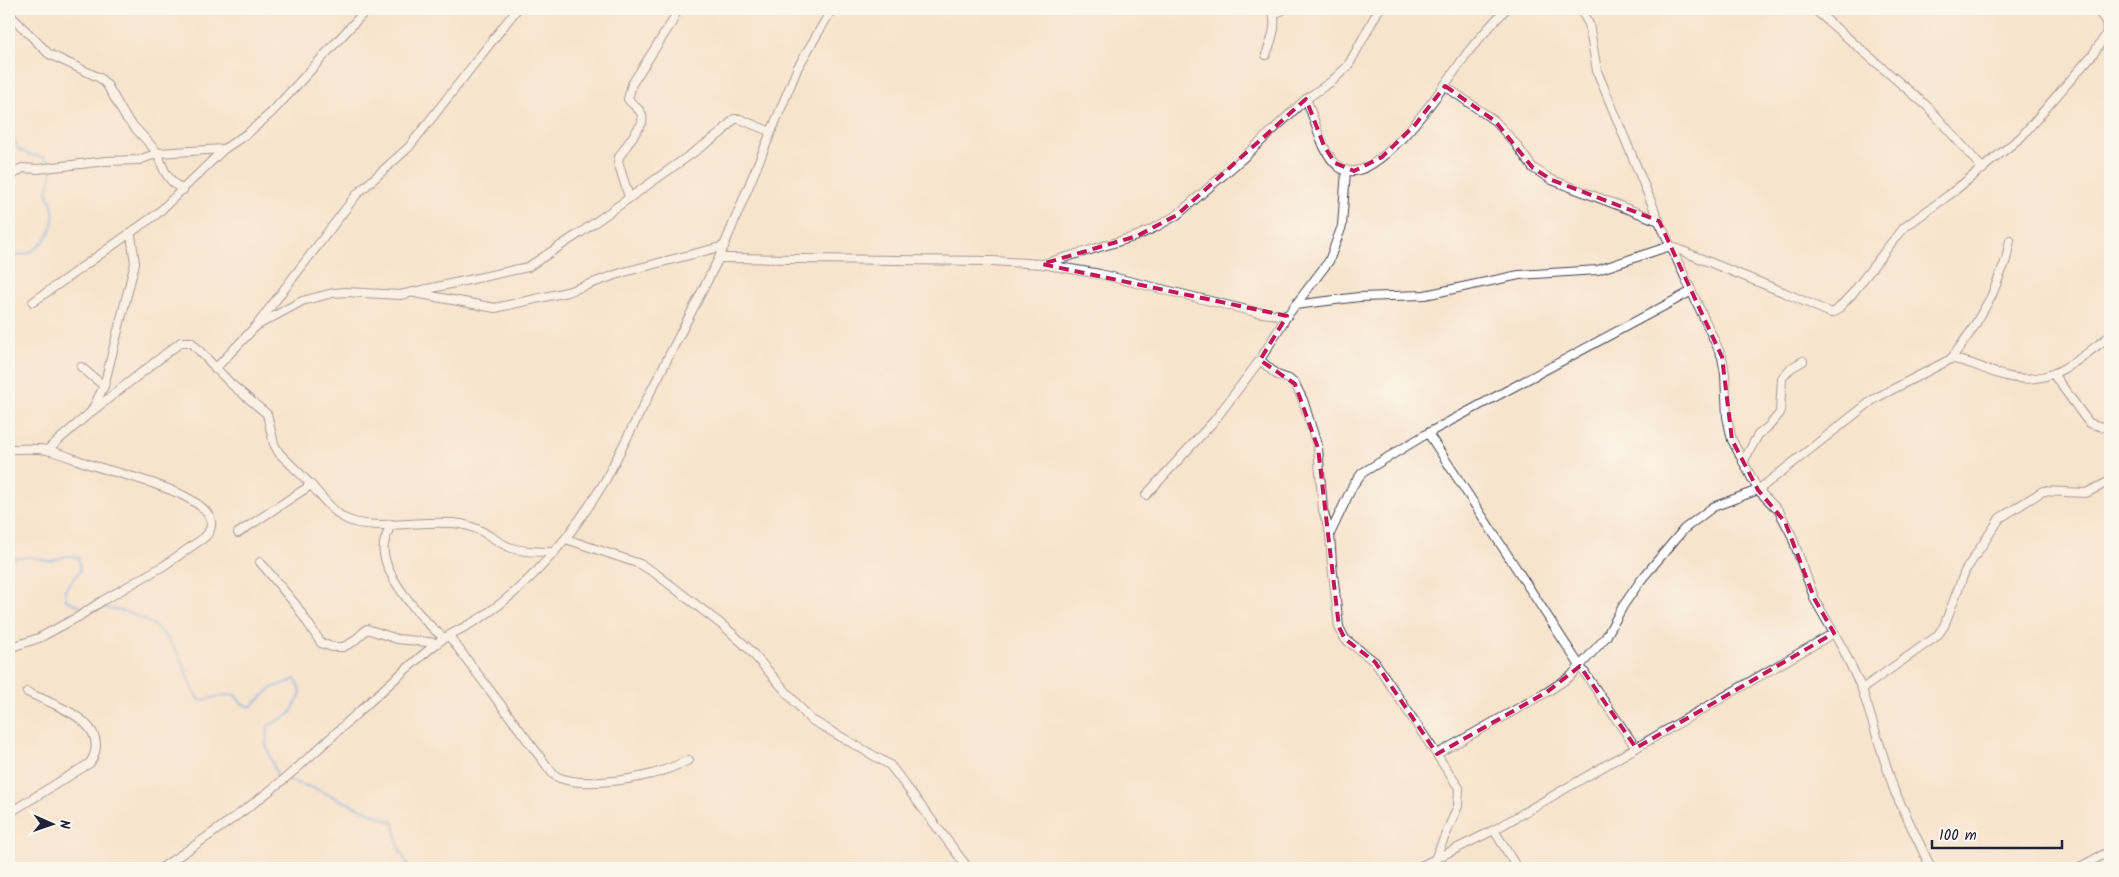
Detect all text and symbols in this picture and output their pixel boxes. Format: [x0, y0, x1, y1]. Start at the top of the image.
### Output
north arrow [28, 800, 78, 850]
scale bar [1932, 817, 2062, 849]
text: N [53, 820, 75, 829]
text: 100 m [1939, 824, 1977, 848]

